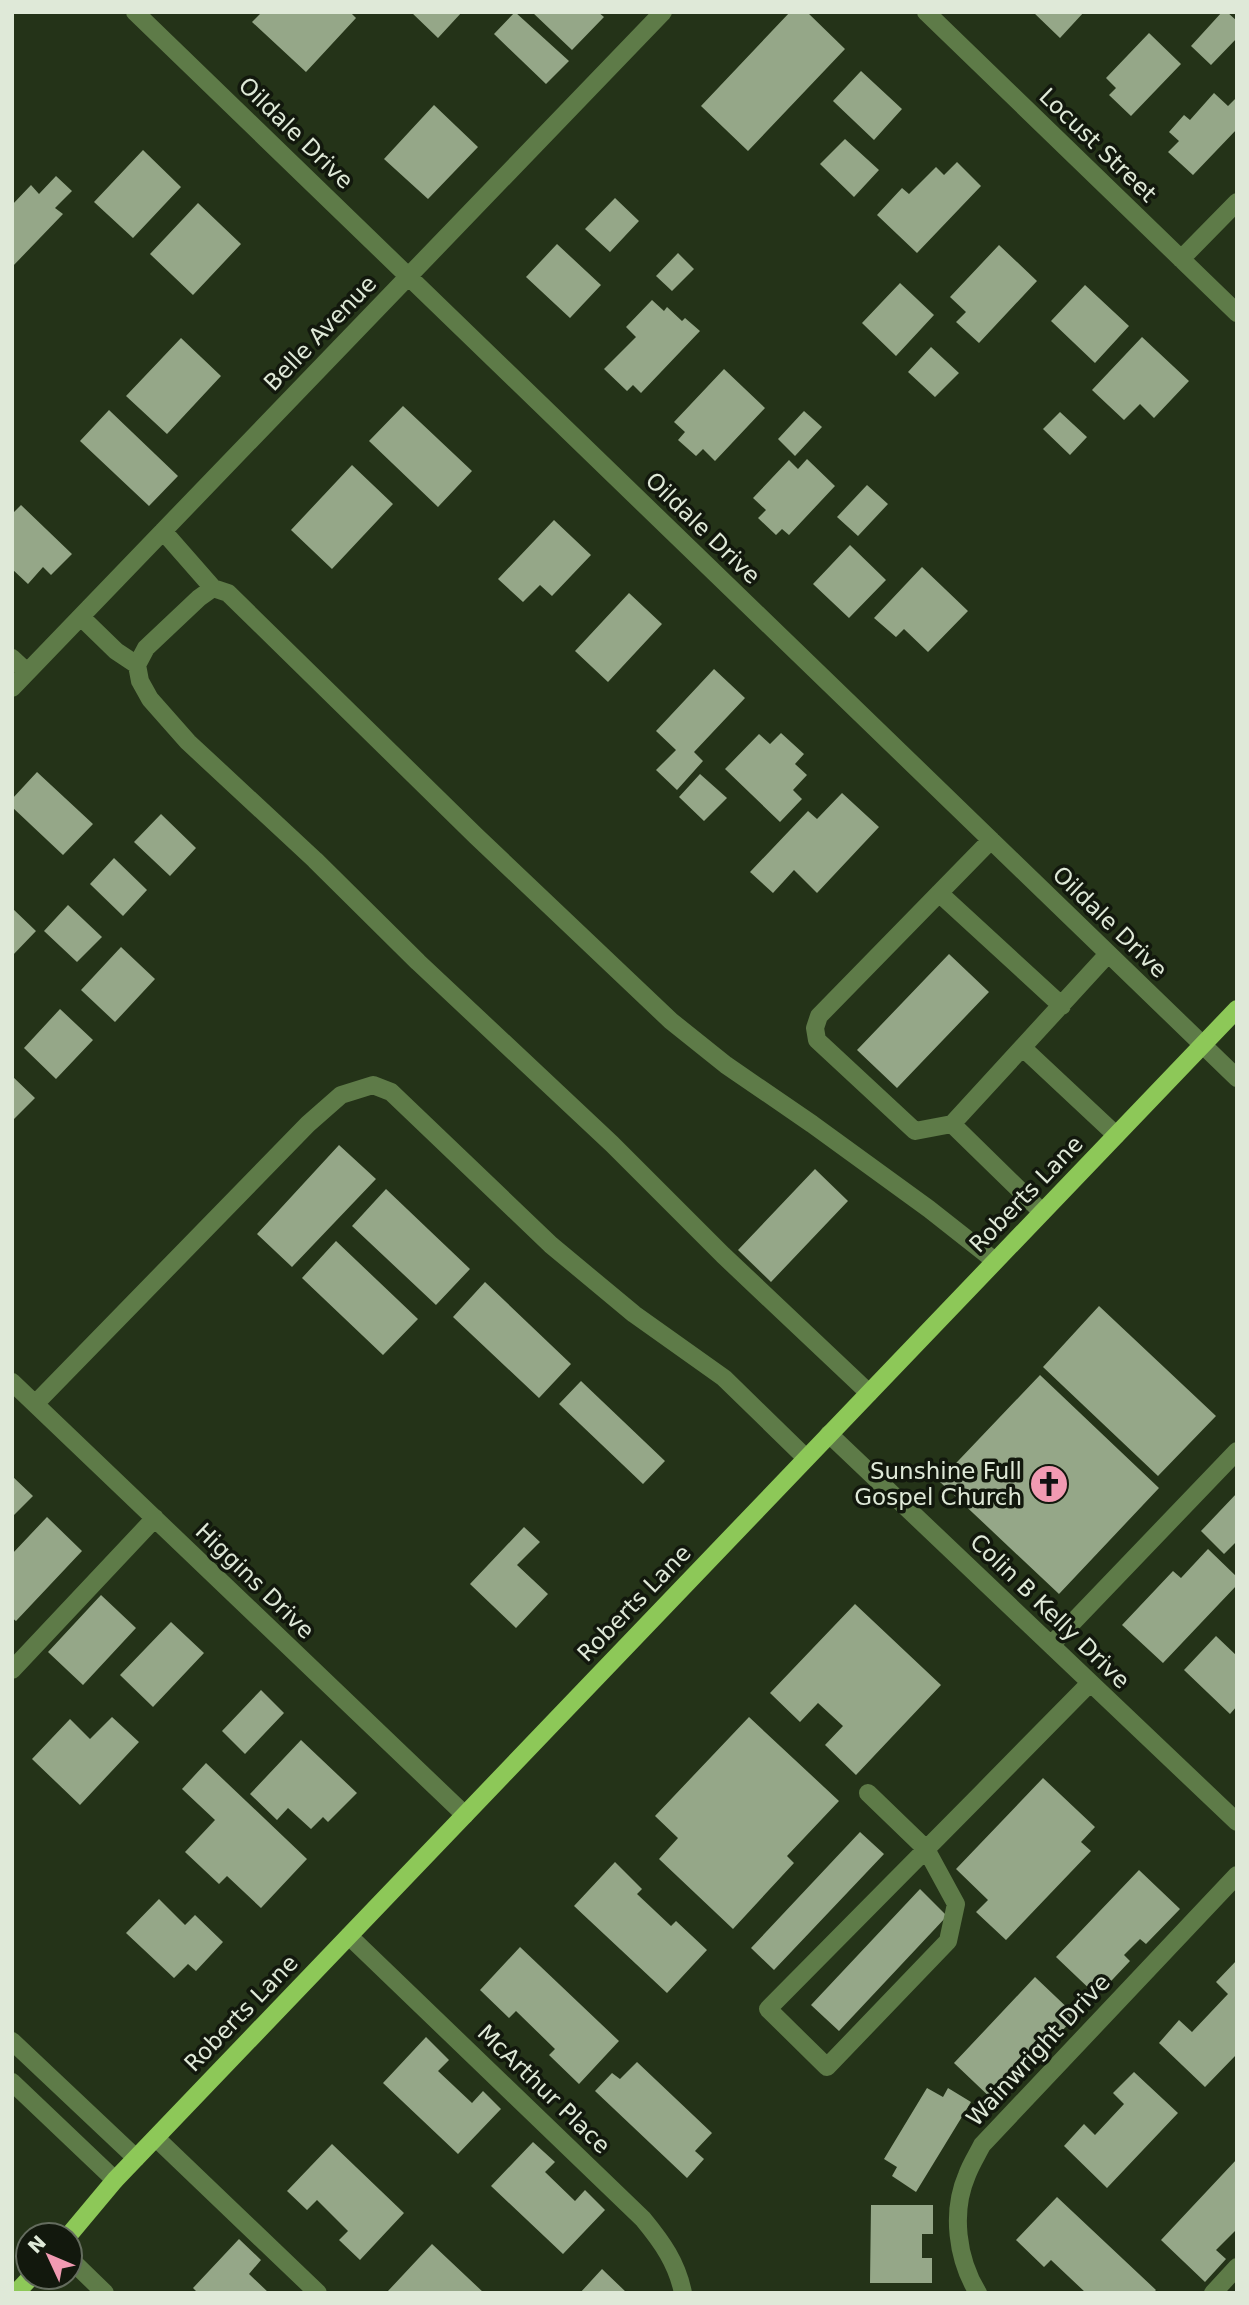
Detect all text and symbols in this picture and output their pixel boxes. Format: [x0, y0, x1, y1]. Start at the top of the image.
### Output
street label: Oildale Drive [233, 72, 359, 194]
street label: Locust Street [1034, 83, 1162, 207]
street label: Belle Avenue [259, 270, 381, 396]
street label: Oildale Drive [640, 467, 766, 589]
street label: Oildale Drive [1047, 861, 1173, 983]
street label: Roberts Lane [964, 1131, 1088, 1257]
place label: Sunshine Full Gospel Church [854, 1458, 1022, 1510]
church icon: Sunshine Full Gospel Church [1028, 1463, 1070, 1505]
street label: Higgins Drive [190, 1518, 320, 1644]
street label: Colin B Kelly Drive [965, 1528, 1135, 1694]
street label: Roberts Lane [572, 1540, 696, 1666]
street label: Roberts Lane [179, 1950, 303, 2076]
street label: Wainwright Drive [961, 1969, 1115, 2131]
street label: McArthur Place [472, 2019, 616, 2159]
north arrow [14, 2221, 84, 2291]
text: N [23, 2231, 50, 2258]

